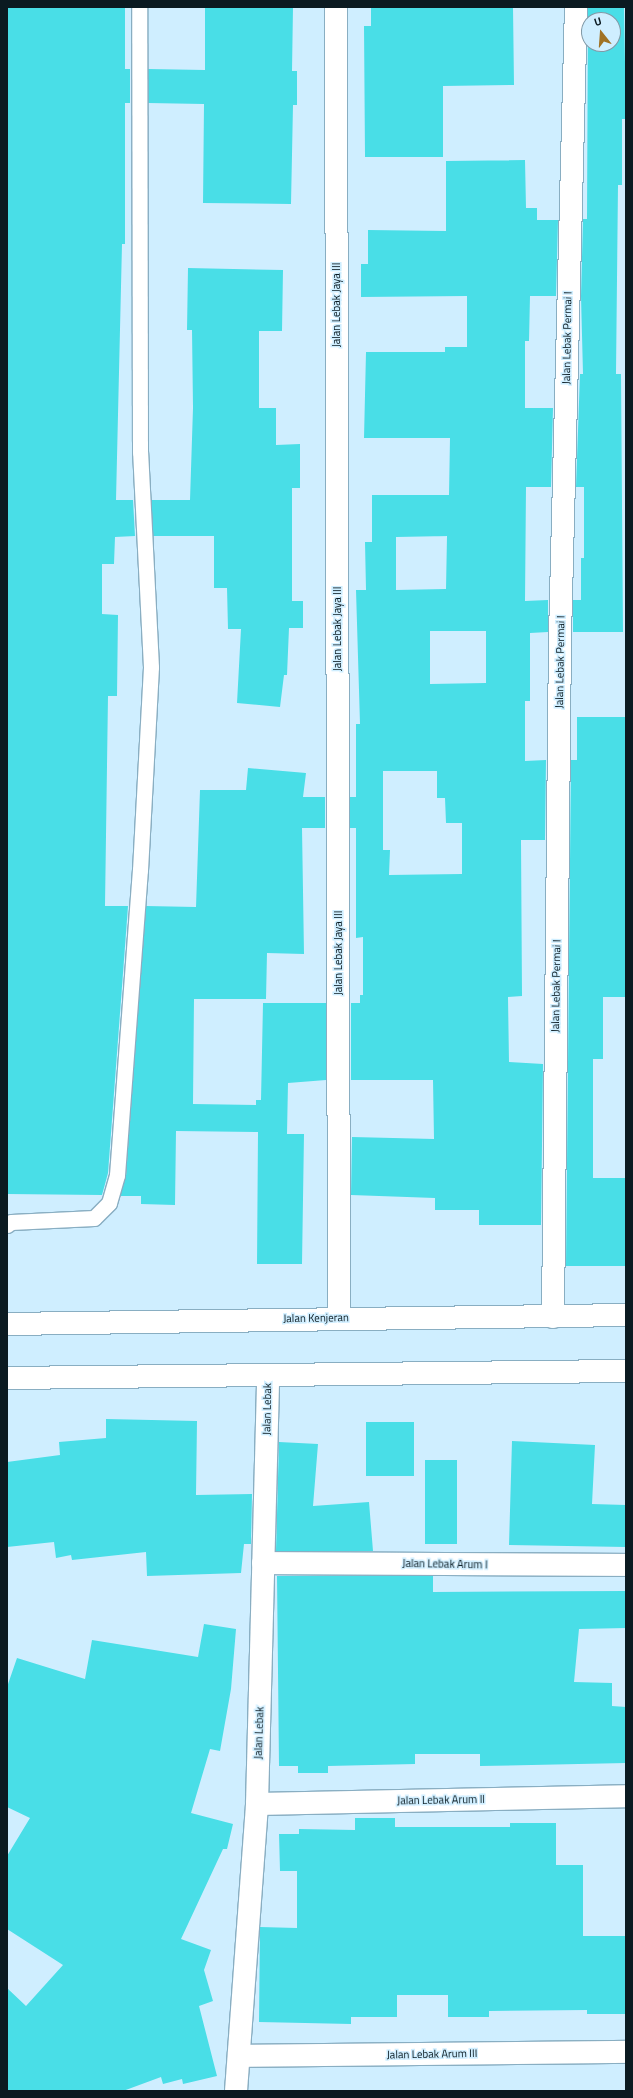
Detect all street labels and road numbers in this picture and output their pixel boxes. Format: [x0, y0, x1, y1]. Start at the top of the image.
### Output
street label: Jalan Lebak Jaya III [329, 263, 343, 347]
street label: Jalan Lebak Permai I [560, 291, 574, 385]
street label: Jalan Lebak Jaya III [330, 587, 344, 671]
street label: Jalan Lebak Permai I [553, 615, 567, 709]
street label: Jalan Lebak Jaya III [331, 911, 345, 995]
street label: Jalan Lebak Permai I [549, 939, 563, 1033]
street label: Jalan Kenjeran [283, 1311, 349, 1325]
street label: Jalan Lebak [260, 1383, 274, 1435]
street label: Jalan Lebak Arum I [402, 1557, 488, 1571]
street label: Jalan Lebak [251, 1707, 267, 1759]
street label: Jalan Lebak Arum II [397, 1793, 485, 1807]
street label: Jalan Lebak Arum III [387, 2047, 477, 2061]

